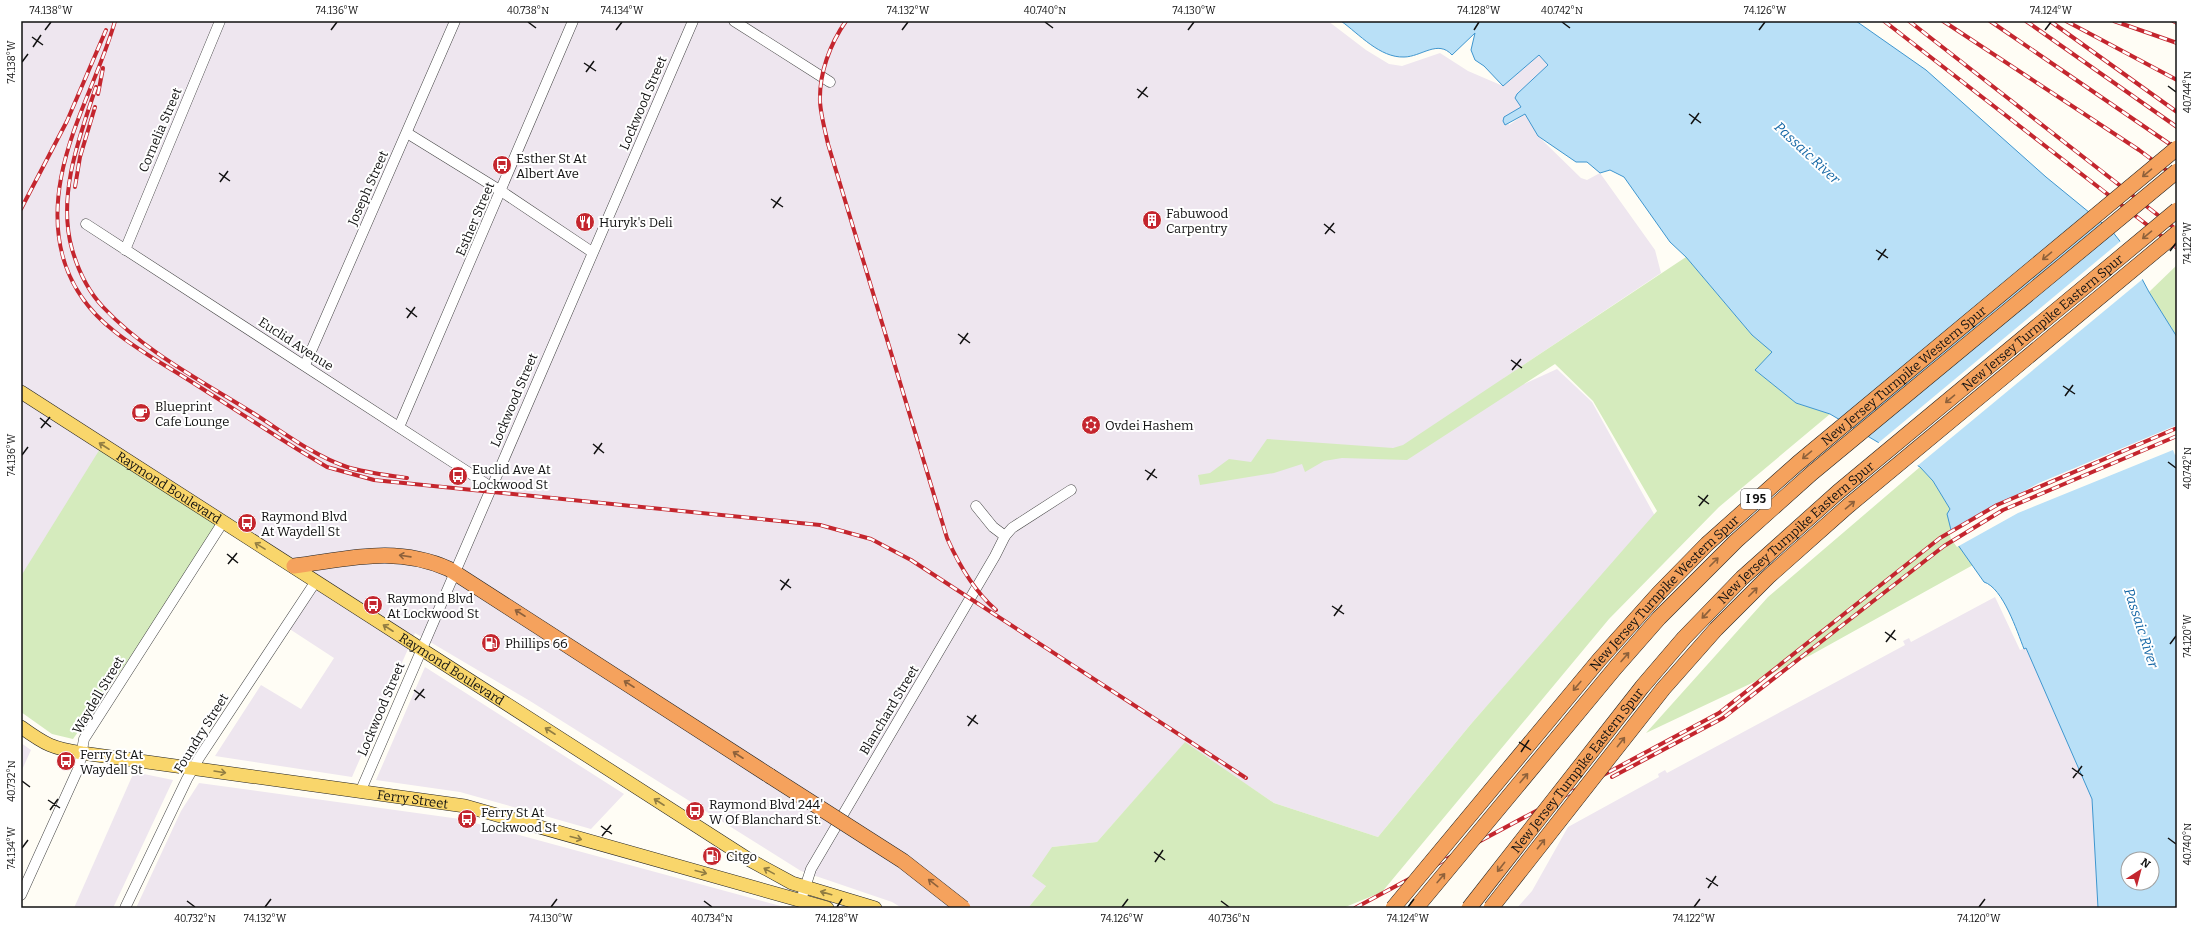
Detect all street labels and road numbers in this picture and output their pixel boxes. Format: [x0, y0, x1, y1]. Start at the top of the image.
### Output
street label: Lockwood Street [617, 54, 670, 152]
street label: Cornelia Street [135, 85, 185, 174]
street label: Joseph Street [344, 148, 391, 229]
street label: Esther Street [453, 180, 497, 258]
street label: New Jersey Turnpike Eastern Spur [1958, 251, 2126, 394]
street label: New Jersey Turnpike Western Spur [1818, 302, 1989, 448]
street label: Euclid Avenue [256, 314, 336, 374]
street label: Lockwood Street [488, 351, 541, 449]
street label: Raymond Boulevard [114, 448, 225, 526]
street label: New Jersey Turnpike Eastern Spur [1714, 458, 1877, 606]
road number: I 95 [1741, 489, 1771, 509]
street label: New Jersey Turnpike Western Spur [1586, 512, 1742, 673]
street label: Raymond Boulevard [397, 630, 507, 708]
street label: Waydell Street [69, 654, 127, 736]
street label: Lockwood Street [355, 660, 408, 758]
street label: Blanchard Street [857, 663, 922, 757]
street label: New Jersey Turnpike Eastern Spur [1508, 685, 1646, 856]
street label: Foundry Street [171, 690, 231, 775]
street label: Ferry Street [376, 786, 449, 811]

